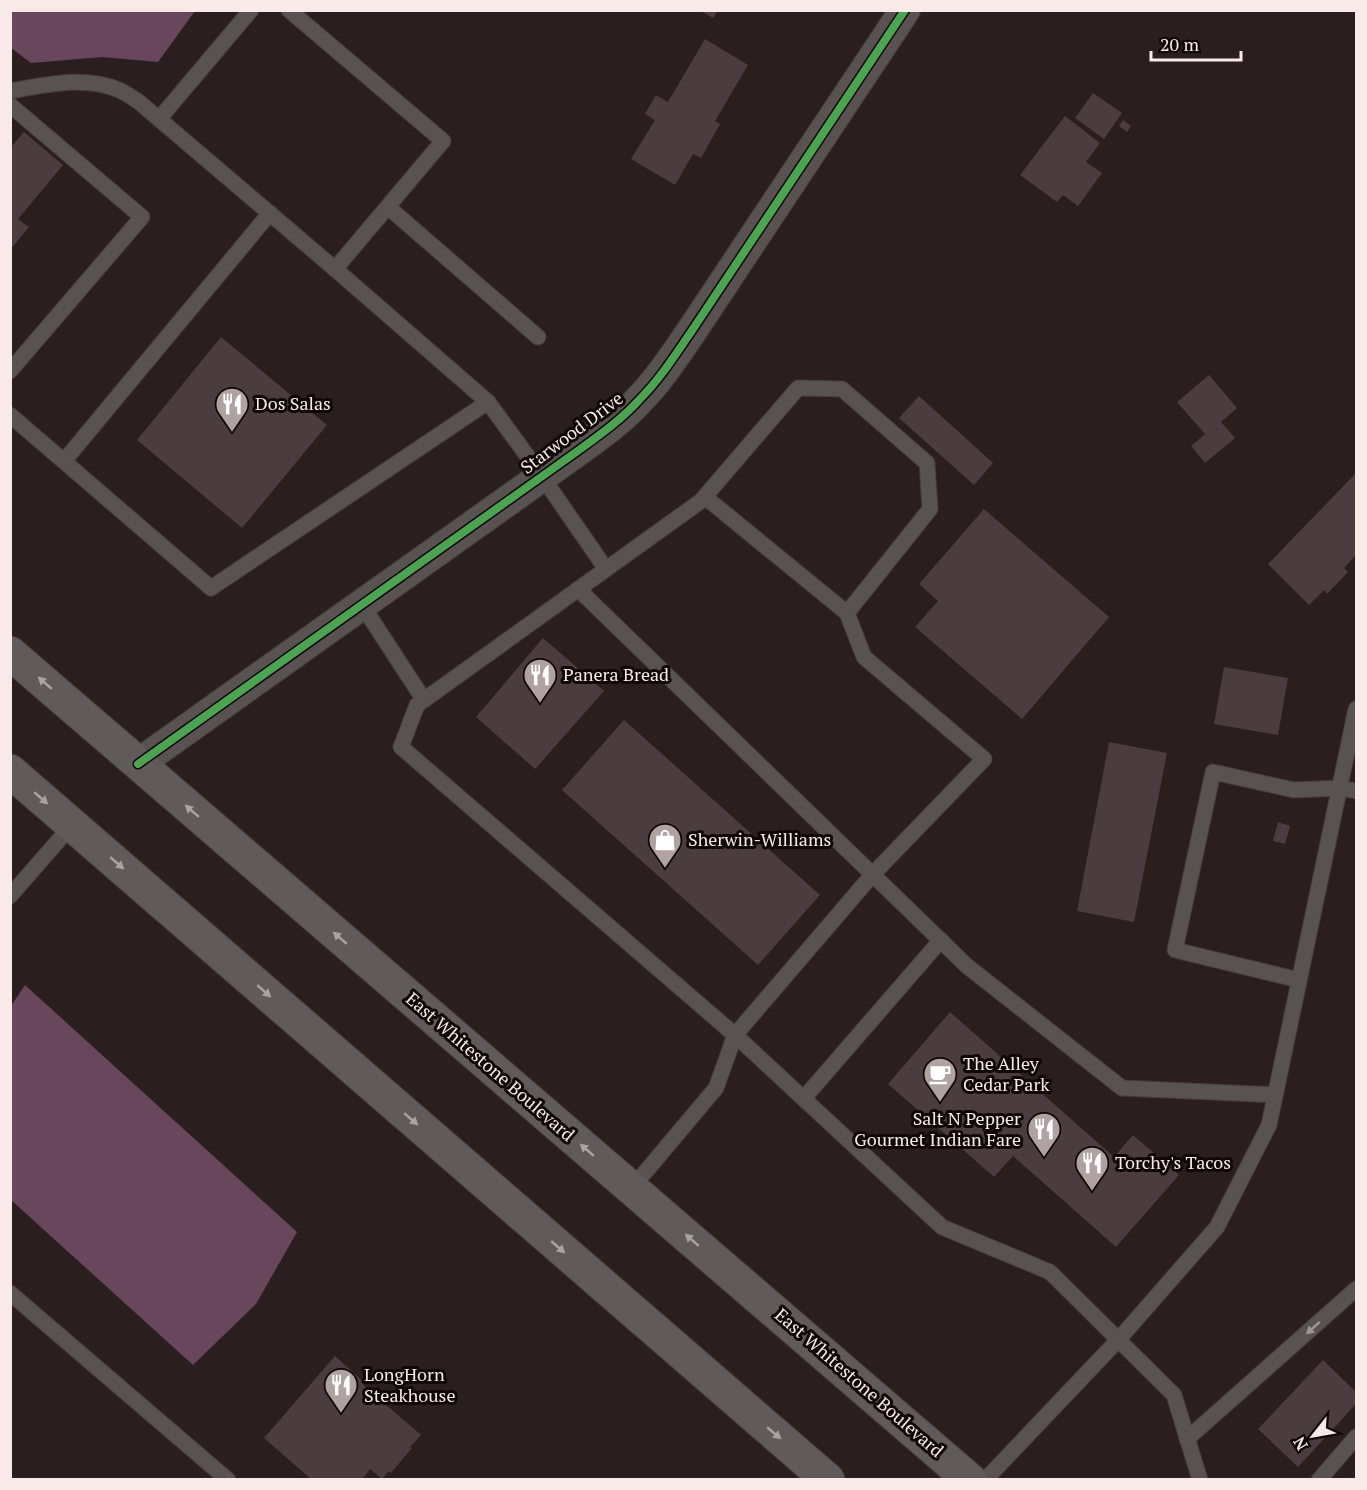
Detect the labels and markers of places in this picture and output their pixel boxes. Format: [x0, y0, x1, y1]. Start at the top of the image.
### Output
restaurant icon: Dos Salas [214, 386, 250, 433]
place label: Dos Salas [255, 391, 331, 415]
restaurant icon: Panera Bread [522, 657, 558, 704]
place label: Panera Bread [563, 662, 669, 686]
shop icon: Sherwin-Williams [647, 822, 683, 869]
place label: Sherwin-Williams [688, 827, 831, 851]
place label: The Alley Cedar Park [963, 1051, 1050, 1096]
cafe icon: The Alley Cedar Park [922, 1056, 958, 1103]
place label: Salt N Pepper Gourmet Indian Fare [854, 1106, 1021, 1151]
restaurant icon: Salt N Pepper Gourmet Indian Fare [1026, 1111, 1062, 1158]
restaurant icon: Torchy's Tacos [1074, 1145, 1110, 1192]
place label: Torchy's Tacos [1115, 1150, 1231, 1174]
place label: LongHorn Steakhouse [364, 1362, 455, 1407]
restaurant icon: LongHorn Steakhouse [323, 1367, 359, 1414]

